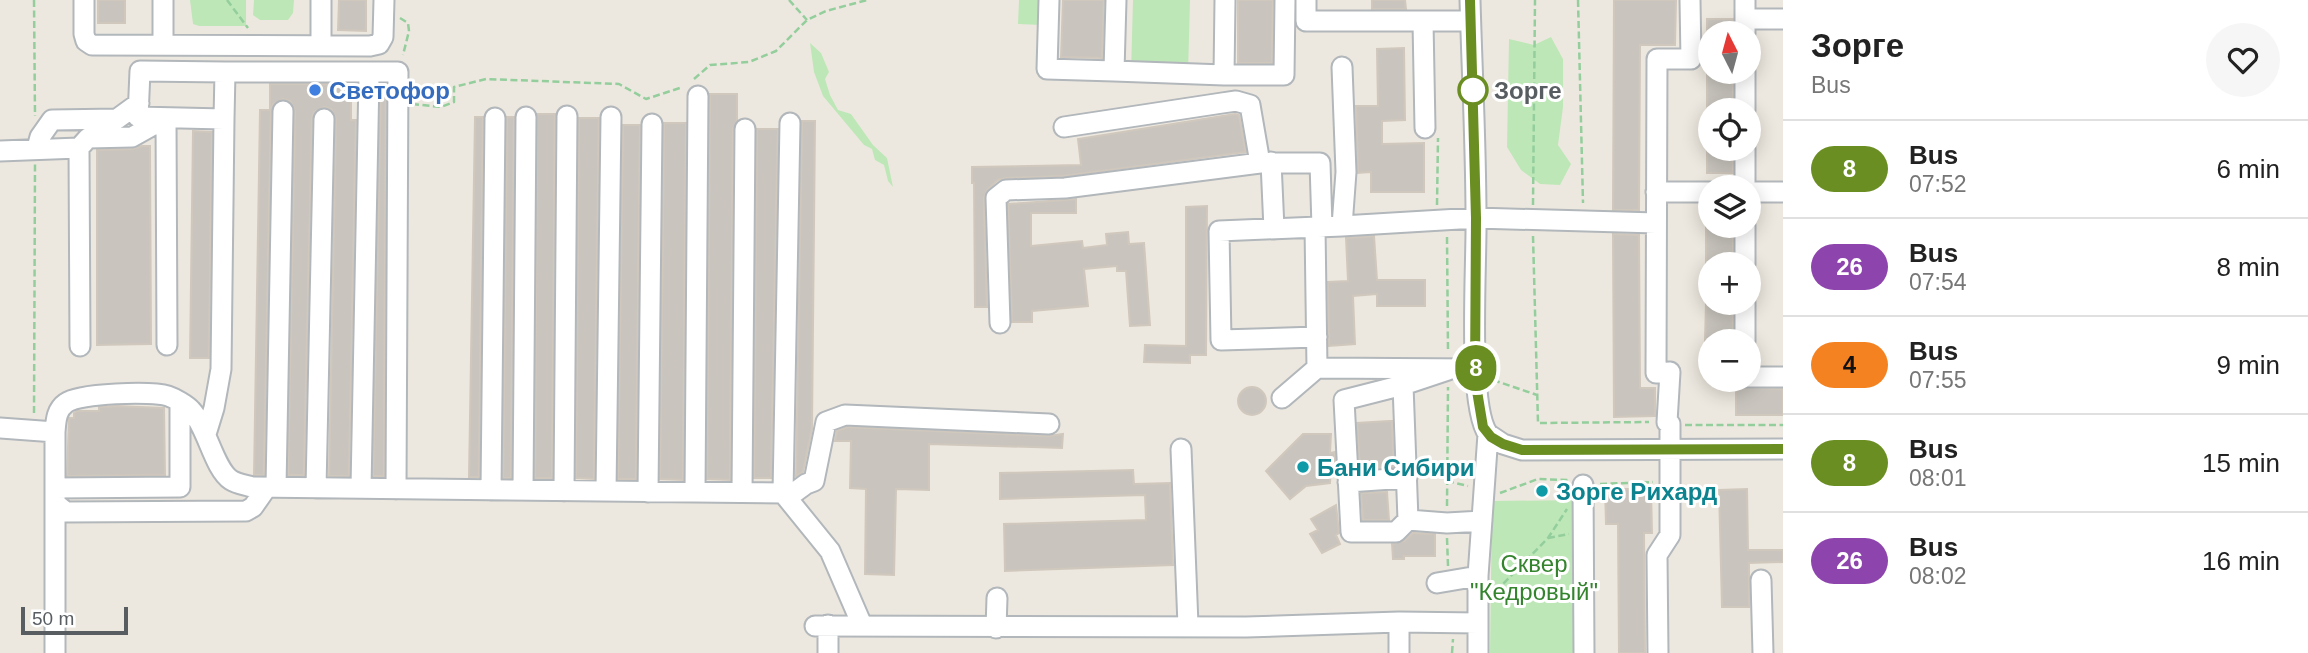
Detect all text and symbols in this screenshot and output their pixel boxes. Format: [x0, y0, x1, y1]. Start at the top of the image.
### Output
north arrow [1698, 21, 1760, 84]
map controls [1698, 21, 1761, 392]
button: heart [2206, 23, 2280, 97]
text: Зорге [1811, 27, 1904, 64]
text: Bus [1811, 72, 1851, 98]
marker: Зорге [1458, 75, 1488, 105]
place label: Светофор [329, 77, 450, 104]
place label: Зорге [1494, 77, 1562, 104]
marker: Светофор [307, 82, 323, 98]
button: locate [1698, 98, 1761, 161]
text: Bus [1909, 140, 1958, 170]
text: 6 min [2216, 154, 2280, 184]
text: 8 [1843, 155, 1856, 182]
text: 07:52 [1909, 171, 1967, 197]
button: layers [1698, 175, 1761, 238]
text: Bus [1909, 238, 1958, 268]
button: + [1698, 252, 1761, 315]
text: 8 min [2216, 252, 2280, 282]
text: 26 [1836, 253, 1863, 280]
text: 07:54 [1909, 269, 1967, 295]
button: − [1698, 329, 1761, 392]
text: Bus [1909, 336, 1958, 366]
line badge: 8 [1453, 345, 1499, 391]
text: 9 min [2216, 350, 2280, 380]
text: 4 [1843, 351, 1856, 378]
text: 8 [1469, 354, 1483, 381]
text: 07:55 [1909, 367, 1967, 393]
text: Bus [1909, 434, 1958, 464]
text: 15 min [2202, 448, 2280, 478]
text: 8 [1843, 449, 1856, 476]
place label: Бани Сибири [1317, 454, 1475, 481]
marker: Бани Сибири [1295, 459, 1311, 475]
text: 08:01 [1909, 465, 1967, 491]
place label: Зорге Рихард [1556, 478, 1717, 505]
marker: Зорге Рихард [1534, 483, 1550, 499]
text: Bus [1909, 532, 1958, 562]
text: 16 min [2202, 546, 2280, 576]
text: 26 [1836, 547, 1863, 574]
park label: Сквер "Кедровый" [1470, 550, 1598, 605]
text: 08:02 [1909, 563, 1967, 589]
scale bar [21, 604, 128, 636]
text: 50 m [32, 608, 74, 629]

